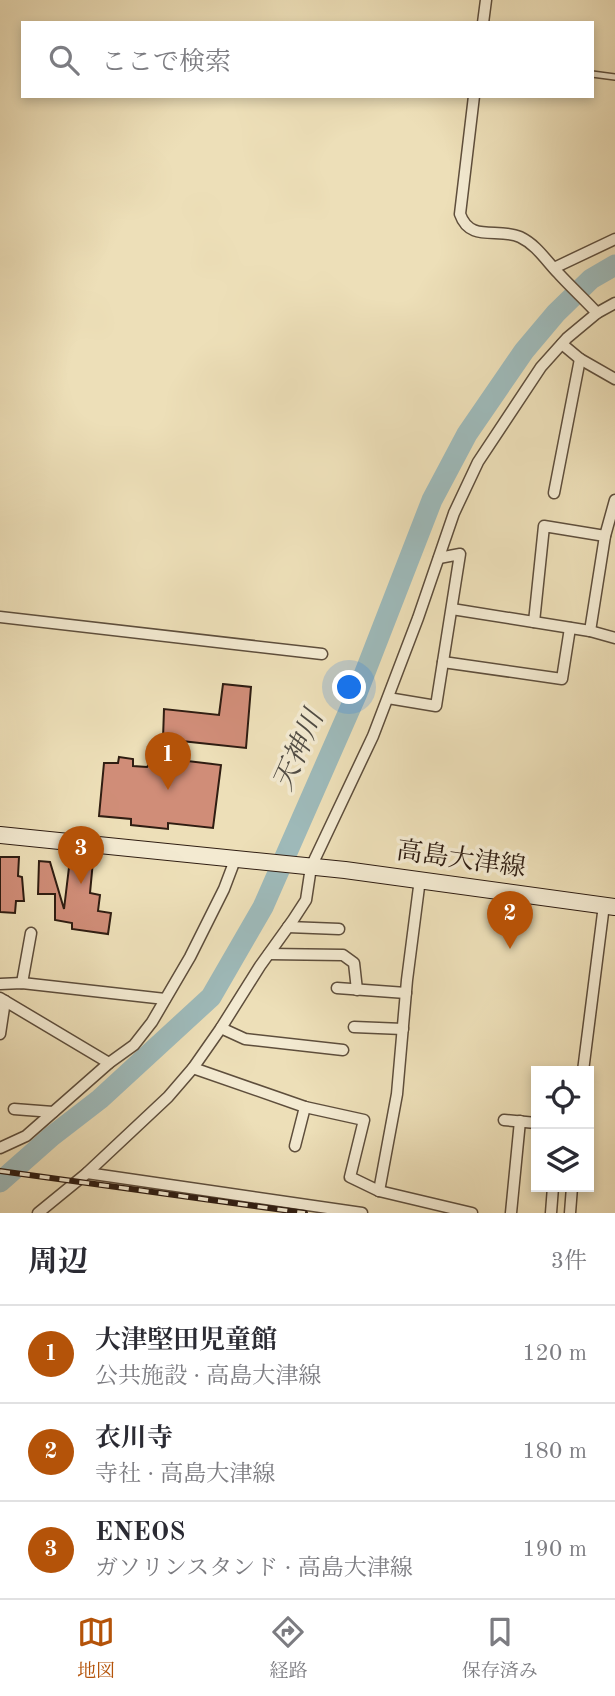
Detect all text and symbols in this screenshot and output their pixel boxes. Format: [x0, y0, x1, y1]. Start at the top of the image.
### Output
search box [21, 21, 594, 98]
icon: search [45, 41, 83, 79]
text: ここで検索 [101, 50, 231, 76]
your location [332, 670, 366, 704]
water label: 天神川 [267, 703, 331, 795]
pin: 1 [145, 732, 191, 790]
pin: 3 [58, 826, 104, 884]
street label: 高島大津線 [395, 836, 527, 882]
pin: 2 [487, 891, 533, 949]
map controls [531, 1066, 594, 1192]
button: locate [531, 1066, 594, 1129]
button: layers [531, 1129, 594, 1192]
text: 周辺 [28, 1248, 88, 1278]
text: 3件 [551, 1250, 587, 1273]
text: 大津堅田児童館 [95, 1328, 277, 1354]
text: 1 [44, 1342, 58, 1365]
text: 120 m [522, 1342, 587, 1365]
text: 公共施設 · 高島大津線 [95, 1365, 321, 1388]
text: 衣川寺 [95, 1426, 173, 1452]
text: 2 [44, 1440, 58, 1463]
text: 180 m [522, 1440, 587, 1463]
text: 寺社 · 高島大津線 [95, 1463, 275, 1486]
text: ENEOS [95, 1520, 185, 1546]
text: 3 [44, 1538, 58, 1561]
text: 190 m [522, 1538, 587, 1561]
text: ガソリンスタンド · 高島大津線 [95, 1557, 413, 1580]
tab: 地図 [77, 1613, 115, 1684]
tab: 経路 [269, 1613, 308, 1684]
tab: 保存済み [462, 1613, 538, 1684]

